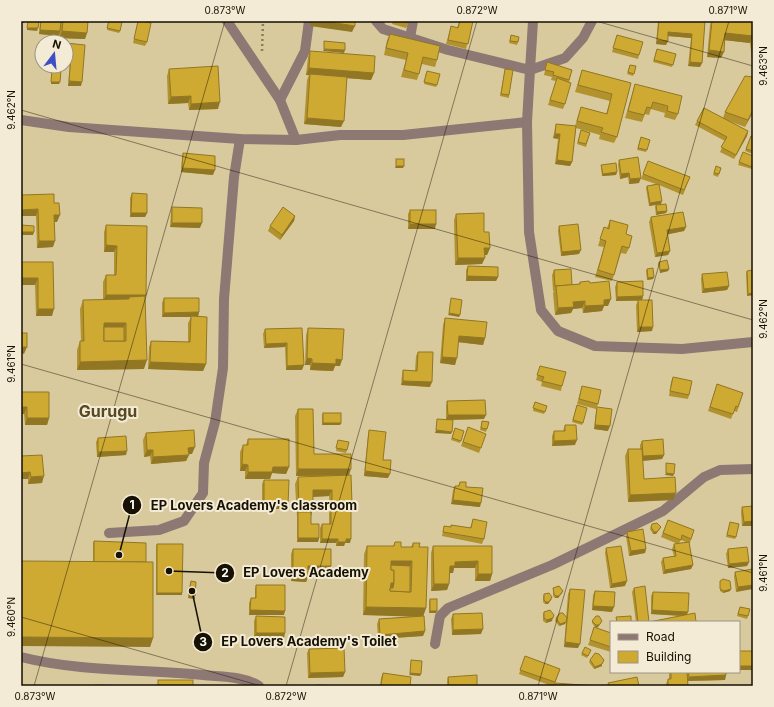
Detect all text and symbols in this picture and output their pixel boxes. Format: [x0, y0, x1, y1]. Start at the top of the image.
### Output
text: 0.873°W [205, 4, 246, 16]
text: 0.872°W [456, 4, 498, 16]
text: 0.871°W [708, 4, 748, 16]
north arrow [34, 34, 74, 74]
text: N [51, 37, 63, 52]
text: 9.463°N [757, 46, 769, 86]
text: 9.462°N [5, 90, 17, 130]
text: 9.462°N [757, 299, 769, 339]
text: 9.461°N [5, 345, 17, 383]
district label: Gurugu [79, 401, 137, 421]
callout: EP Lovers Academy's classroom [122, 493, 365, 518]
text: 1 [129, 497, 135, 512]
text: EP Lovers Academy's classroom [151, 497, 357, 513]
text: 9.461°N [757, 554, 769, 592]
callout: EP Lovers Academy [215, 560, 377, 585]
text: EP Lovers Academy [243, 564, 369, 580]
text: 2 [221, 565, 229, 580]
text: 9.460°N [5, 597, 17, 637]
legend [610, 621, 740, 673]
callout: EP Lovers Academy's Toilet [193, 629, 405, 654]
text: Road [646, 629, 675, 644]
text: EP Lovers Academy's Toilet [221, 633, 397, 649]
text: 3 [199, 634, 207, 649]
text: Building [646, 649, 691, 664]
text: 0.873°W [15, 690, 56, 702]
text: 0.872°W [265, 690, 307, 702]
text: 0.871°W [518, 690, 558, 702]

